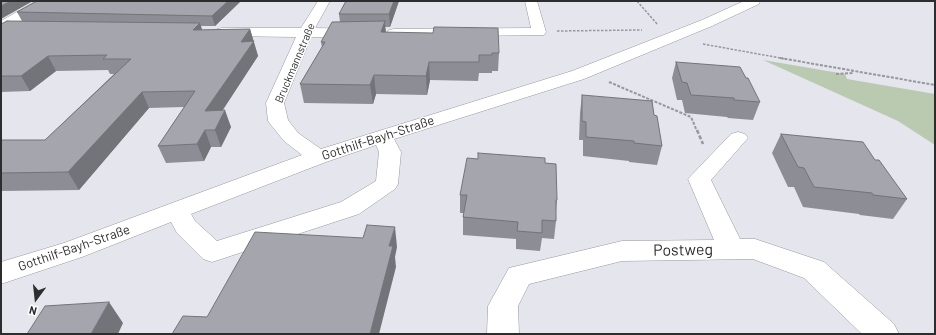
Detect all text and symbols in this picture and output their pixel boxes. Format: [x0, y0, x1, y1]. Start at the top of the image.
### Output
street label: Bruckmannstraße [272, 21, 318, 105]
street label: Gotthilf-Bayh-Straße [320, 112, 436, 164]
street label: Gotthilf-Bayh-Straße [16, 222, 132, 274]
street label: Postweg [653, 240, 713, 260]
north arrow [16, 279, 56, 319]
text: N [28, 304, 38, 318]

